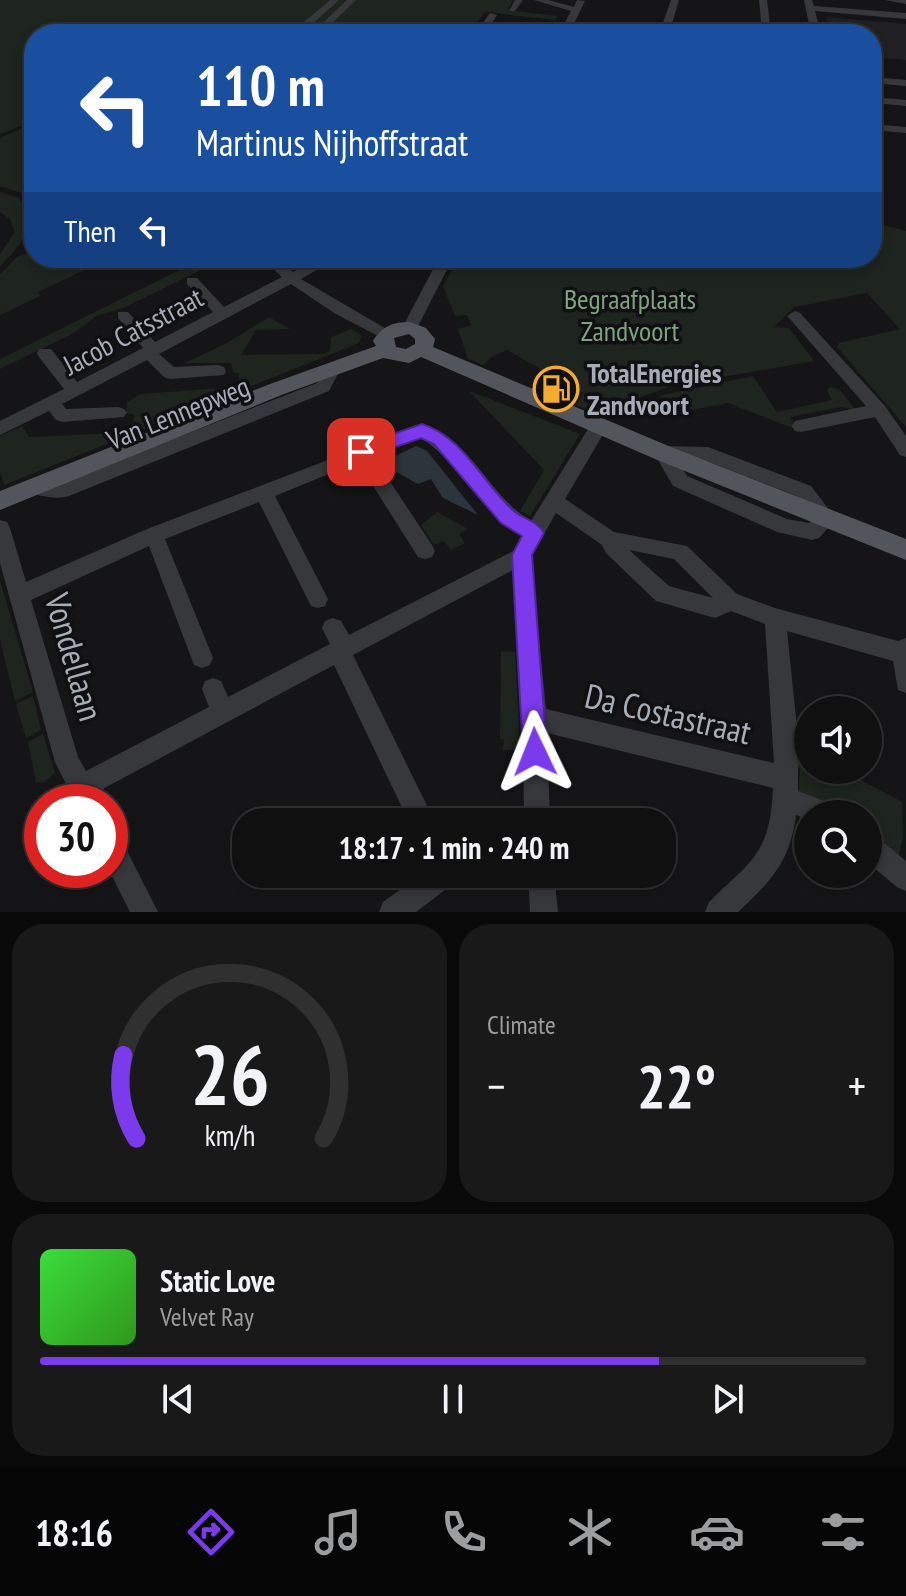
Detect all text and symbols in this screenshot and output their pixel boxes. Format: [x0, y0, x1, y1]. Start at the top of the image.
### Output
text: 110 m [196, 49, 325, 121]
icon: left [64, 56, 168, 160]
text: Martinus Nijhoffstraat [196, 119, 468, 166]
icon: left [132, 208, 176, 252]
text: Then [64, 211, 116, 250]
street label: Jacob Catsstraat [55, 278, 209, 383]
park label: Begraafplaats Zandvoort [564, 280, 696, 349]
place label: TotalEnergies Zandvoort [587, 354, 722, 423]
fuel station icon: TotalEnergies Zandvoort [532, 365, 580, 413]
street label: Van Lennepweg [100, 367, 255, 458]
pin [327, 418, 395, 486]
icon: arrive [339, 430, 383, 474]
street label: Vondellaan [36, 587, 114, 725]
street label: Da Costastraat [581, 673, 756, 754]
map controls [794, 696, 882, 888]
button: sound [794, 696, 882, 784]
position arrow [493, 710, 577, 794]
speed limit sign: 30 [24, 784, 128, 888]
button: search [794, 800, 882, 888]
text: 18:17 · 1 min · 240 m [339, 828, 569, 867]
text: Climate [487, 1008, 556, 1041]
text: 26 [190, 1020, 269, 1128]
text: 22° [637, 1047, 716, 1125]
text: − [487, 1057, 505, 1114]
text: + [848, 1057, 866, 1114]
text: km/h [204, 1117, 255, 1154]
text: Static Love [160, 1261, 275, 1300]
text: Velvet Ray [160, 1300, 254, 1333]
icon: previous [156, 1377, 200, 1421]
icon: pause [431, 1377, 475, 1421]
icon: next [706, 1377, 750, 1421]
icon: directions [183, 1504, 239, 1560]
icon: music [310, 1504, 366, 1560]
icon: phone [436, 1504, 492, 1560]
icon: climate [562, 1504, 618, 1560]
icon: car [689, 1504, 745, 1560]
icon: filters [815, 1504, 871, 1560]
text: 18:16 [35, 1509, 113, 1556]

